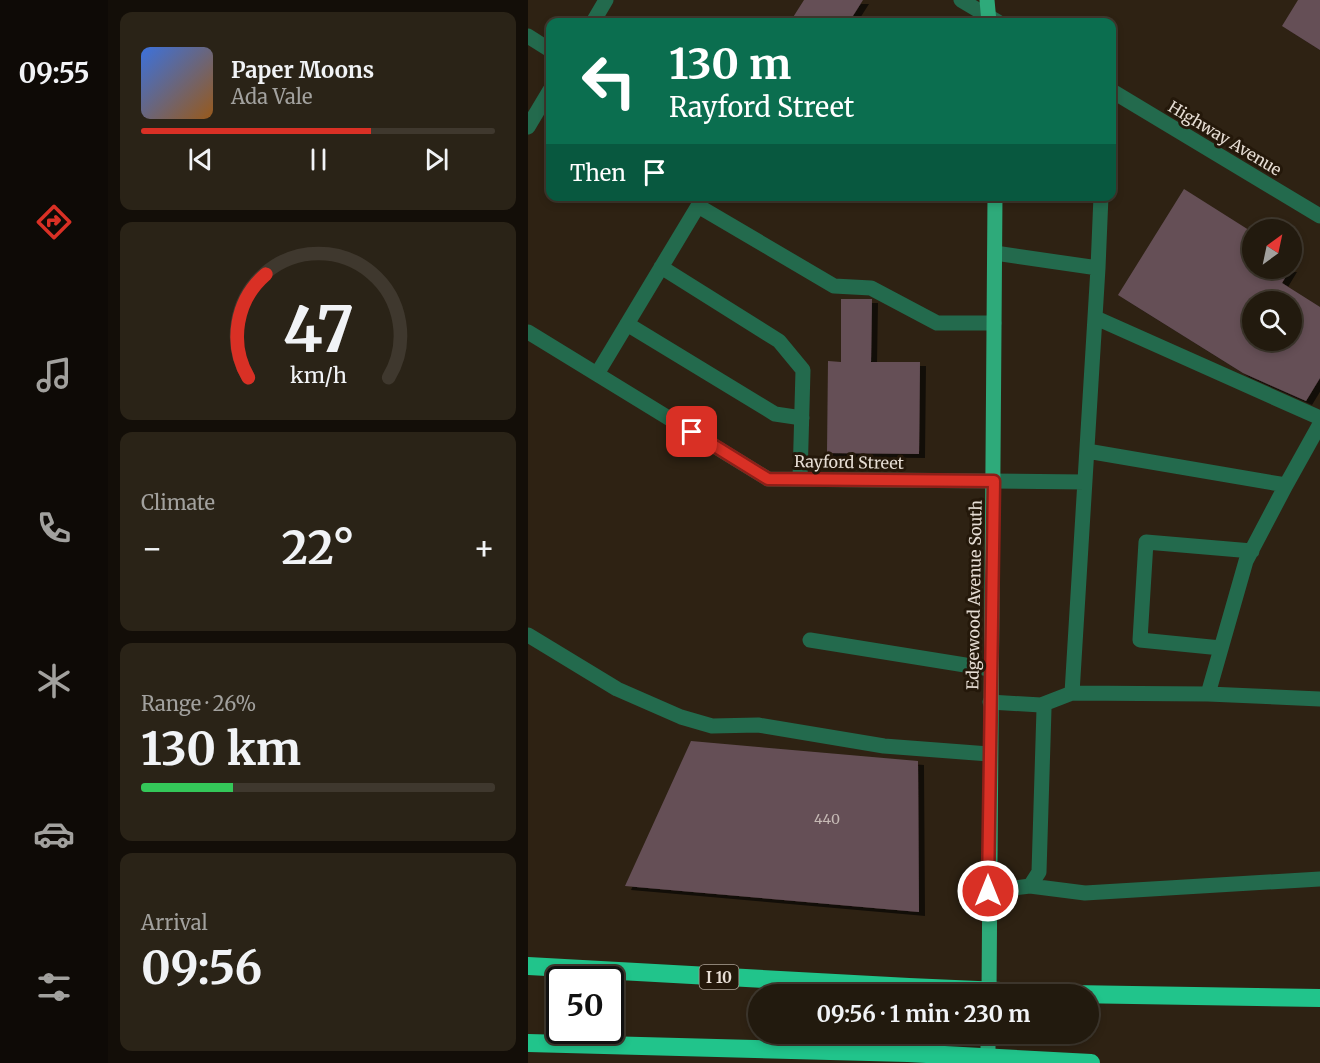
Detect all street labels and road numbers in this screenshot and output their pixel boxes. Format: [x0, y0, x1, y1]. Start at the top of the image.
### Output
street label: Highway Avenue [1165, 96, 1285, 180]
street label: Rayford Street [794, 451, 905, 473]
street label: Edgewood Avenue South [962, 500, 986, 690]
road number: I 10 [700, 965, 738, 989]

